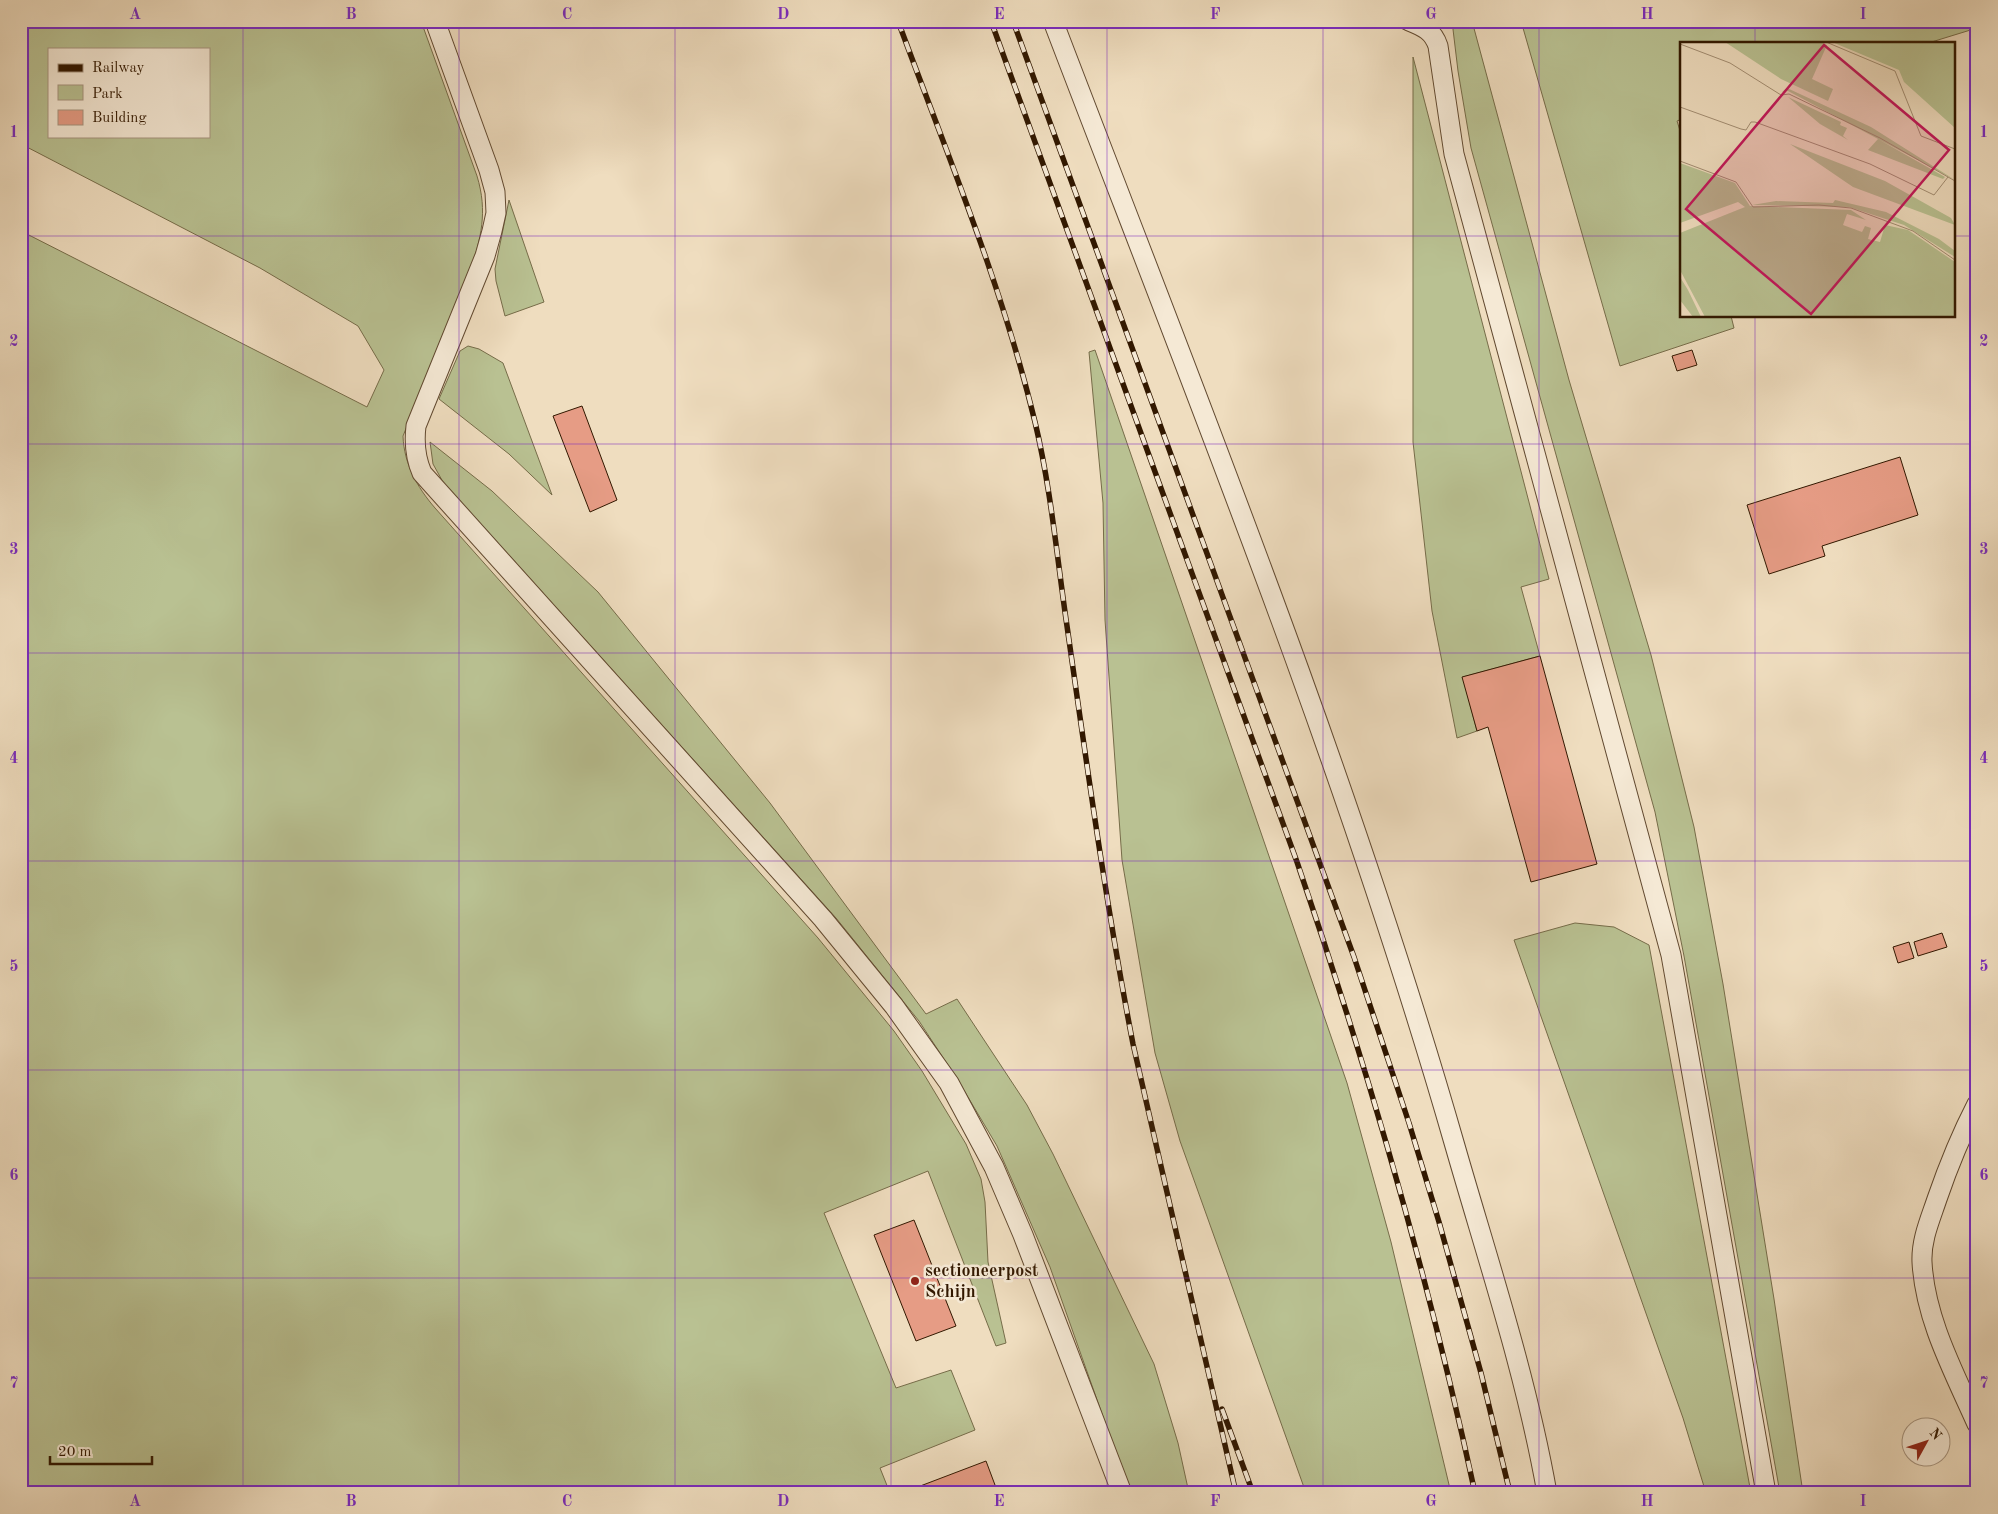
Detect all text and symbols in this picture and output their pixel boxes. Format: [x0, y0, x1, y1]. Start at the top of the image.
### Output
text: A [129, 7, 141, 23]
text: B [345, 7, 357, 23]
text: C [562, 7, 572, 23]
text: D [777, 7, 789, 23]
text: E [993, 7, 1005, 23]
text: F [1210, 7, 1221, 23]
text: G [1425, 7, 1437, 23]
text: H [1640, 7, 1654, 23]
text: I [1859, 7, 1867, 23]
inset map [1680, 42, 1956, 318]
legend [48, 48, 210, 138]
text: Railway [92, 61, 145, 76]
text: Park [92, 87, 123, 102]
text: Building [92, 111, 147, 126]
text: 1 [9, 125, 19, 141]
text: 1 [1979, 125, 1989, 141]
text: 2 [9, 334, 19, 350]
text: 2 [1979, 334, 1989, 350]
text: 3 [9, 542, 19, 558]
text: 3 [1979, 542, 1989, 558]
text: 4 [9, 751, 19, 767]
text: 4 [1979, 751, 1989, 767]
text: 5 [9, 959, 19, 975]
text: 5 [1979, 959, 1989, 975]
text: 6 [9, 1168, 19, 1184]
text: 6 [1979, 1168, 1989, 1184]
place label: sectioneerpost Schijn [925, 1262, 1039, 1301]
marker: sectioneerpost Schijn [909, 1275, 921, 1287]
text: 7 [9, 1376, 19, 1392]
text: 7 [1979, 1376, 1989, 1392]
north arrow [1900, 1416, 1950, 1466]
text: N [1926, 1426, 1944, 1443]
scale bar [50, 1434, 152, 1466]
text: 20 m [58, 1445, 92, 1460]
text: A [129, 1494, 141, 1510]
text: B [345, 1494, 357, 1510]
text: C [562, 1494, 572, 1510]
text: D [777, 1494, 789, 1510]
text: E [993, 1494, 1005, 1510]
text: F [1210, 1494, 1221, 1510]
text: G [1425, 1494, 1437, 1510]
text: H [1640, 1494, 1654, 1510]
text: I [1859, 1494, 1867, 1510]

